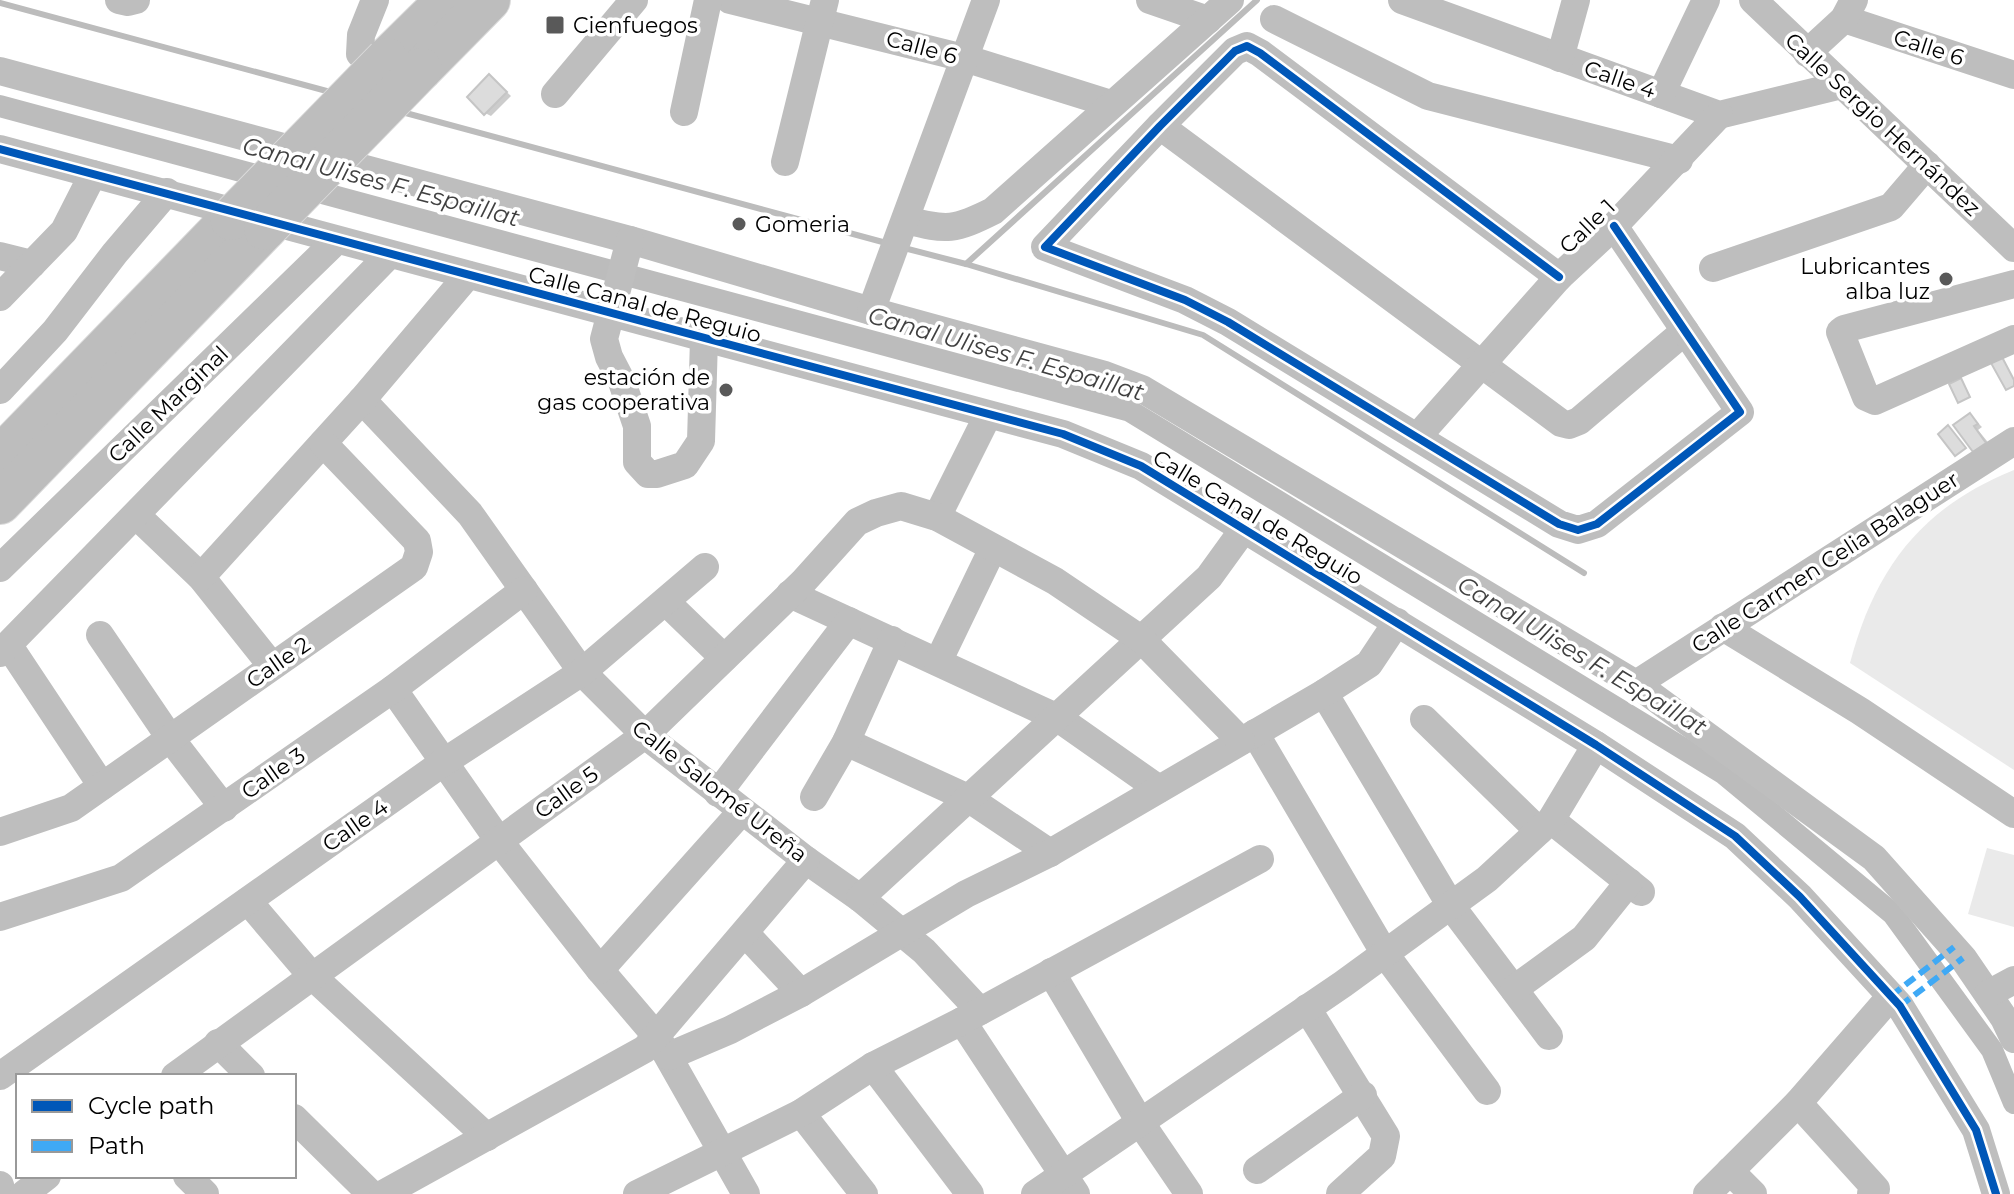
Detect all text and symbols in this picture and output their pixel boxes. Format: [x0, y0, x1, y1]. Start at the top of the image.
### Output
place label: Cienfuegos [573, 12, 698, 39]
marker: Cienfuegos [544, 14, 566, 36]
street label: Calle 6 [1890, 23, 1968, 72]
street label: Calle 6 [883, 25, 960, 70]
street label: Calle Sergio Hernández [1779, 27, 1986, 222]
street label: Calle 4 [1581, 55, 1660, 104]
water label: Canal Ulises F. Espaillat [239, 131, 523, 233]
street label: Calle 1 [1554, 193, 1621, 259]
place label: Gomeria [755, 211, 850, 238]
marker: Gomeria [730, 215, 748, 233]
place label: Lubricantes alba luz [1800, 253, 1930, 305]
street label: Calle Canal de Reguio [525, 260, 764, 349]
marker: Lubricantes alba luz [1937, 270, 1955, 288]
water label: Canal Ulises F. Espaillat [865, 300, 1148, 407]
street label: Calle Marginal [103, 340, 234, 468]
place label: estación de gas cooperativa [537, 364, 710, 416]
marker: estación de gas cooperativa [717, 381, 735, 399]
street label: Calle Canal de Reguio [1148, 444, 1368, 591]
street label: Calle Carmen Celia Balaguer [1687, 466, 1964, 659]
water label: Canal Ulises F. Espaillat [1452, 570, 1712, 742]
street label: Calle 2 [241, 631, 315, 694]
street label: Calle Salomé Ureña [627, 715, 813, 868]
street label: Calle 3 [236, 742, 310, 805]
street label: Calle 5 [529, 760, 603, 824]
street label: Calle 4 [317, 793, 394, 858]
legend [16, 1074, 296, 1178]
text: Cycle path [88, 1091, 215, 1120]
text: Path [88, 1131, 145, 1160]

